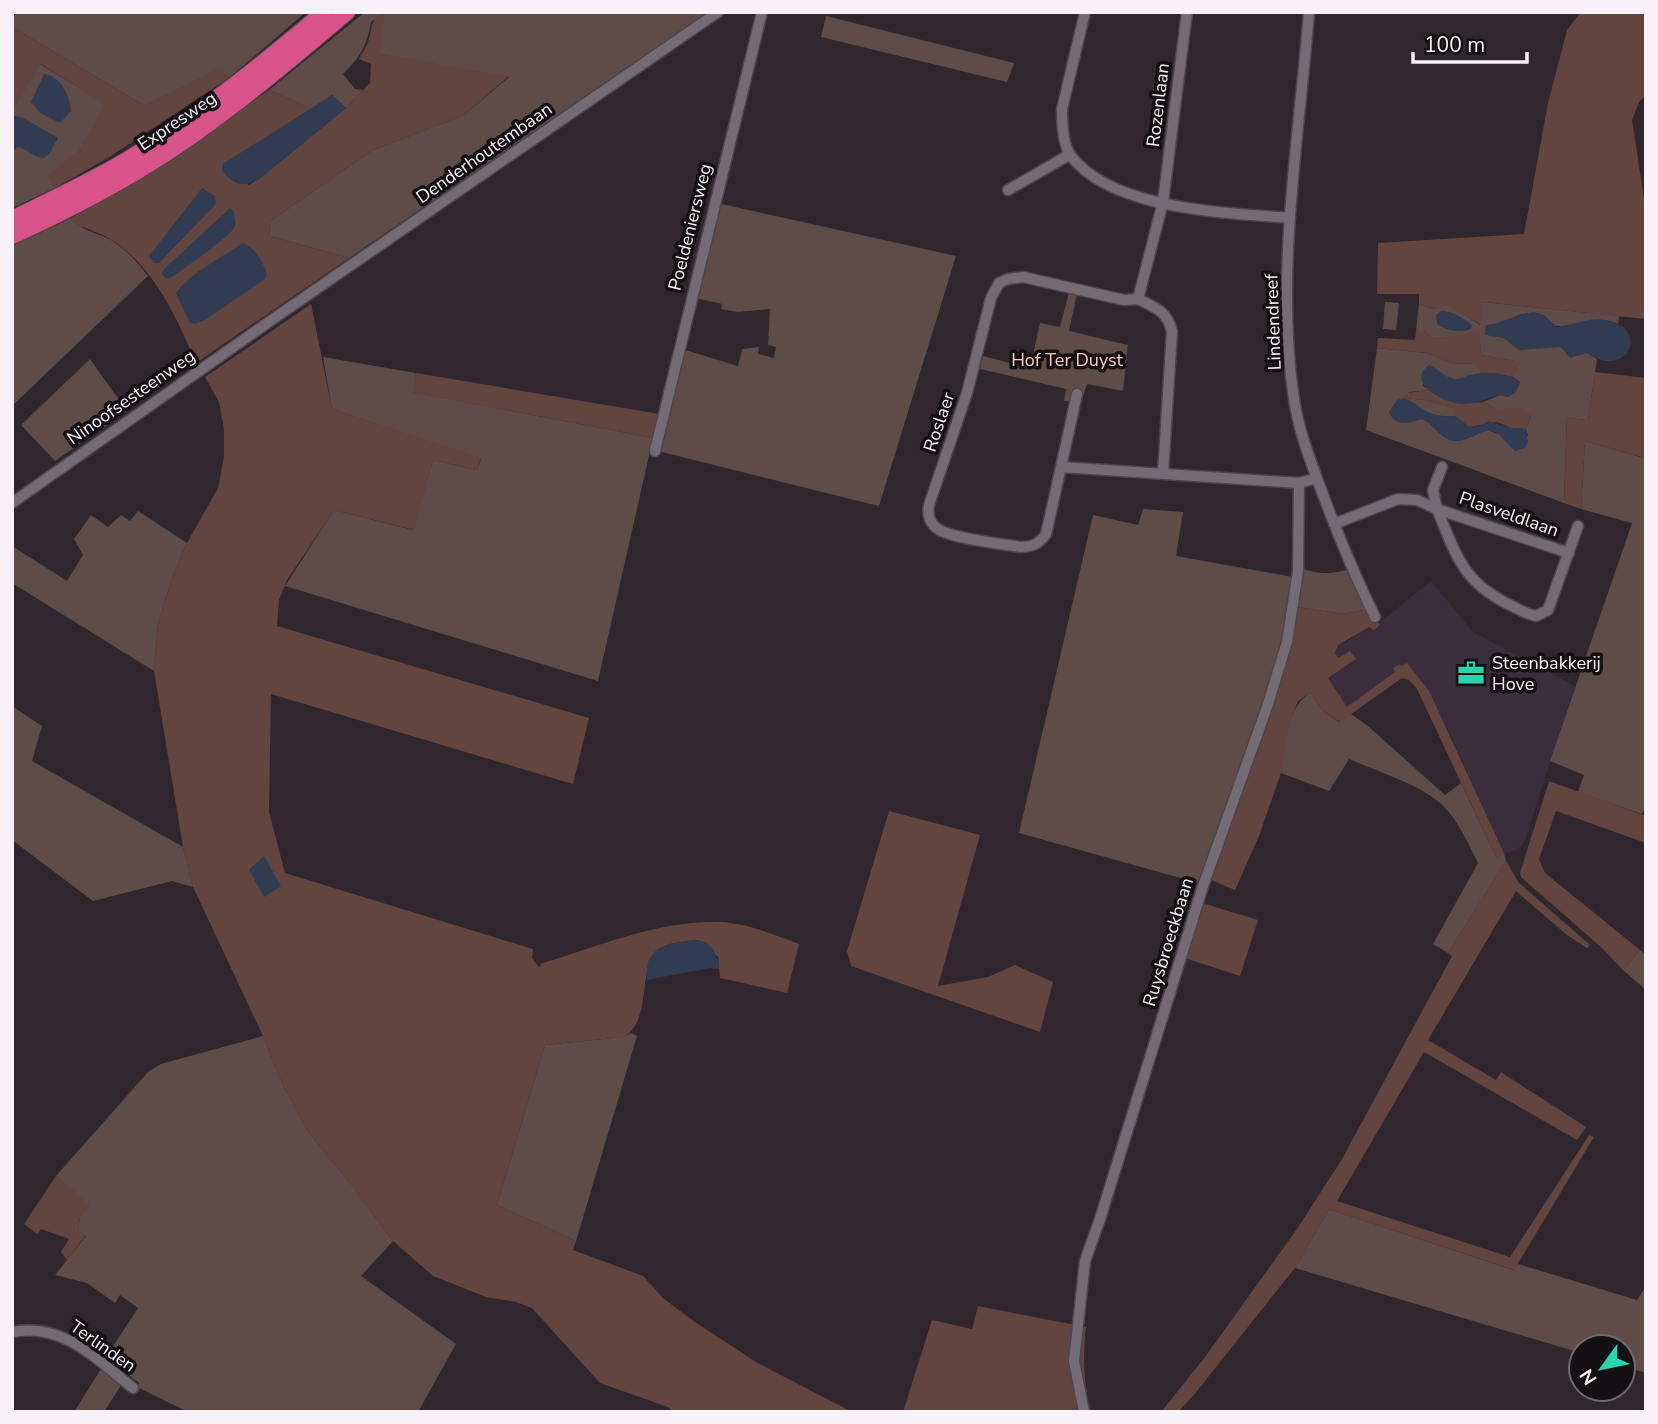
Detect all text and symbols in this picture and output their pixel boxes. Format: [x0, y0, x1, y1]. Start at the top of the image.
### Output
scale bar [1413, 21, 1527, 65]
text: 100 m [1424, 31, 1485, 59]
street label: Rozenlaan [1141, 62, 1175, 148]
street label: Expresweg [133, 86, 221, 156]
street label: Denderhoutembaan [411, 97, 557, 209]
street label: Poeldeniersweg [663, 161, 717, 293]
street label: Lindendreef [1259, 272, 1287, 371]
street label: Ninoofsesteenweg [62, 344, 200, 450]
park label: Hof Ter Duyst [1011, 348, 1124, 372]
street label: Roslaer [918, 389, 961, 455]
street label: Plasveldlaan [1456, 486, 1562, 542]
place label: Steenbakkerij Hove [1492, 651, 1601, 696]
office icon: Steenbakkerij Hove [1456, 658, 1486, 688]
street label: Ruysbroeckbaan [1137, 875, 1199, 1009]
street label: Terlinden [65, 1315, 141, 1377]
north arrow [1567, 1333, 1637, 1403]
text: N [1574, 1364, 1603, 1390]

